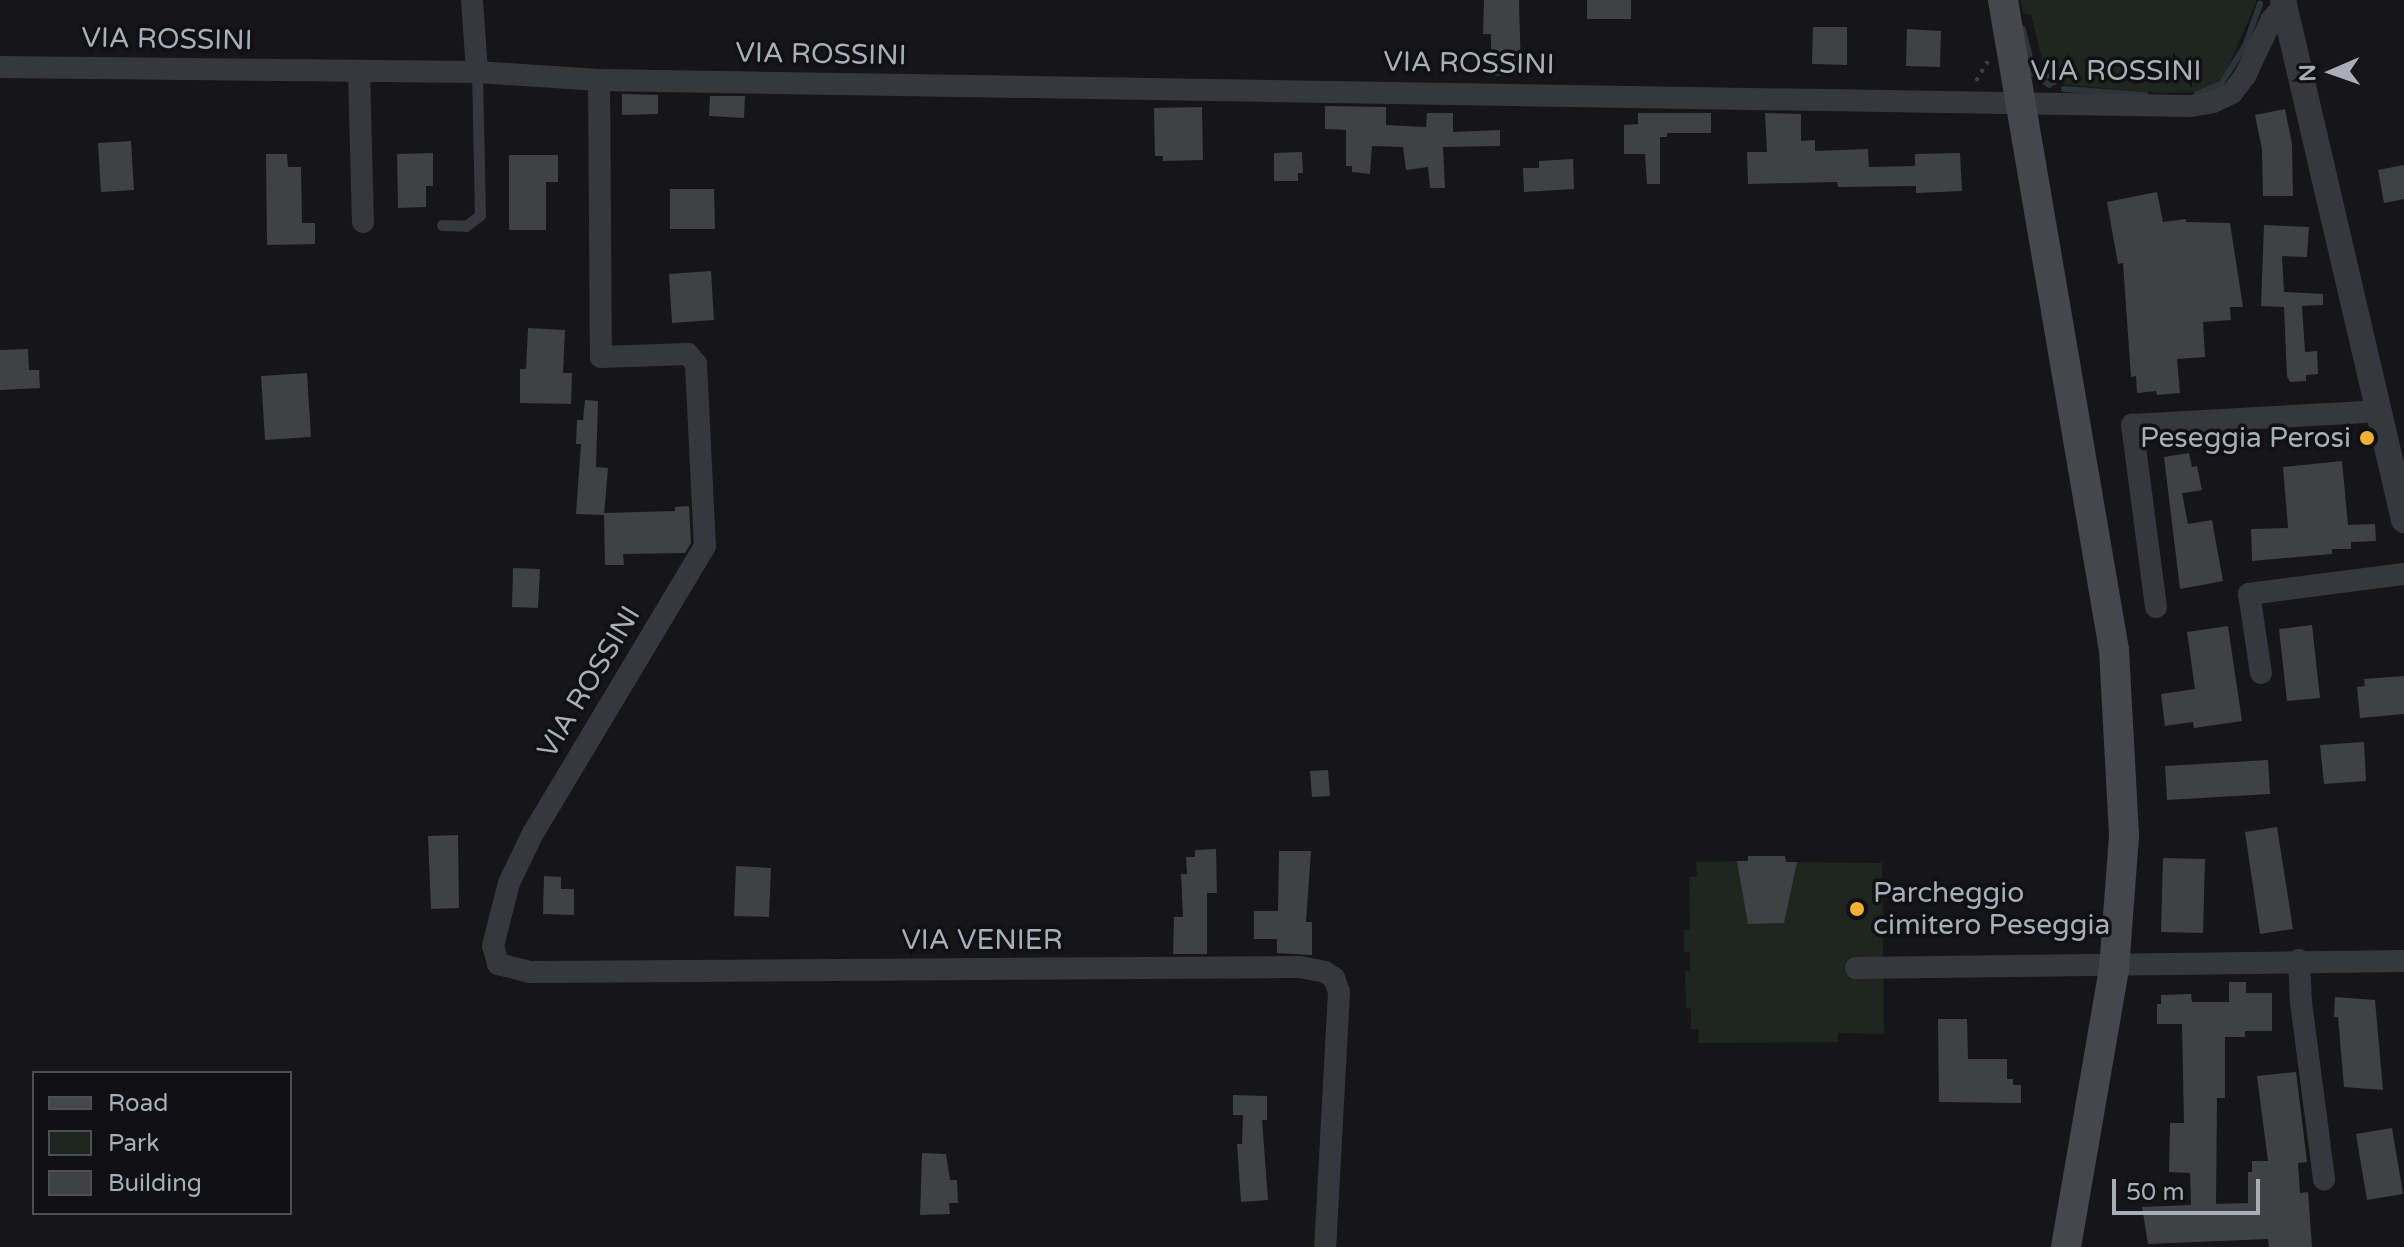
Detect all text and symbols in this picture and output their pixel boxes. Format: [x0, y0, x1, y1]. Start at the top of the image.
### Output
street label: VIA ROSSINI [81, 21, 253, 57]
north arrow [2292, 32, 2372, 112]
street label: VIA ROSSINI [735, 36, 907, 72]
street label: VIA ROSSINI [1383, 45, 1555, 81]
street label: VIA ROSSINI [2030, 54, 2202, 88]
text: N [2295, 64, 2321, 82]
place label: Peseggia Perosi [2140, 421, 2351, 455]
marker: Peseggia Perosi [2358, 429, 2376, 447]
street label: VIA ROSSINI [531, 600, 647, 764]
place label: Parcheggio cimitero Peseggia [1873, 876, 2110, 942]
marker: Parcheggio cimitero Peseggia [1848, 900, 1866, 918]
street label: VIA VENIER [901, 923, 1063, 957]
legend [32, 1071, 292, 1215]
text: Road [108, 1089, 168, 1118]
text: Park [108, 1129, 159, 1158]
scale bar [2116, 1163, 2264, 1213]
text: Building [108, 1169, 202, 1198]
text: 50 m [2126, 1178, 2184, 1207]

